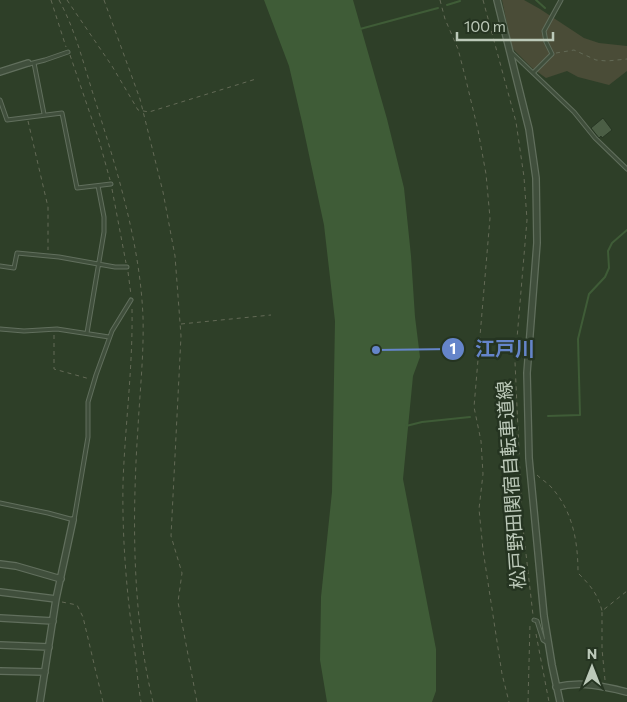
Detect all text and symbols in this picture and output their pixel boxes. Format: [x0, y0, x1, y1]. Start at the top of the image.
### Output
scale bar [457, 10, 553, 42]
text: 100 m [464, 17, 506, 35]
callout: 江戸川 [440, 331, 545, 366]
text: 江戸川 [475, 336, 535, 360]
text: 1 [450, 339, 456, 357]
street label: 松戸野田関宿自転車道線 [492, 380, 529, 590]
north arrow [567, 642, 617, 692]
text: N [587, 645, 597, 662]

